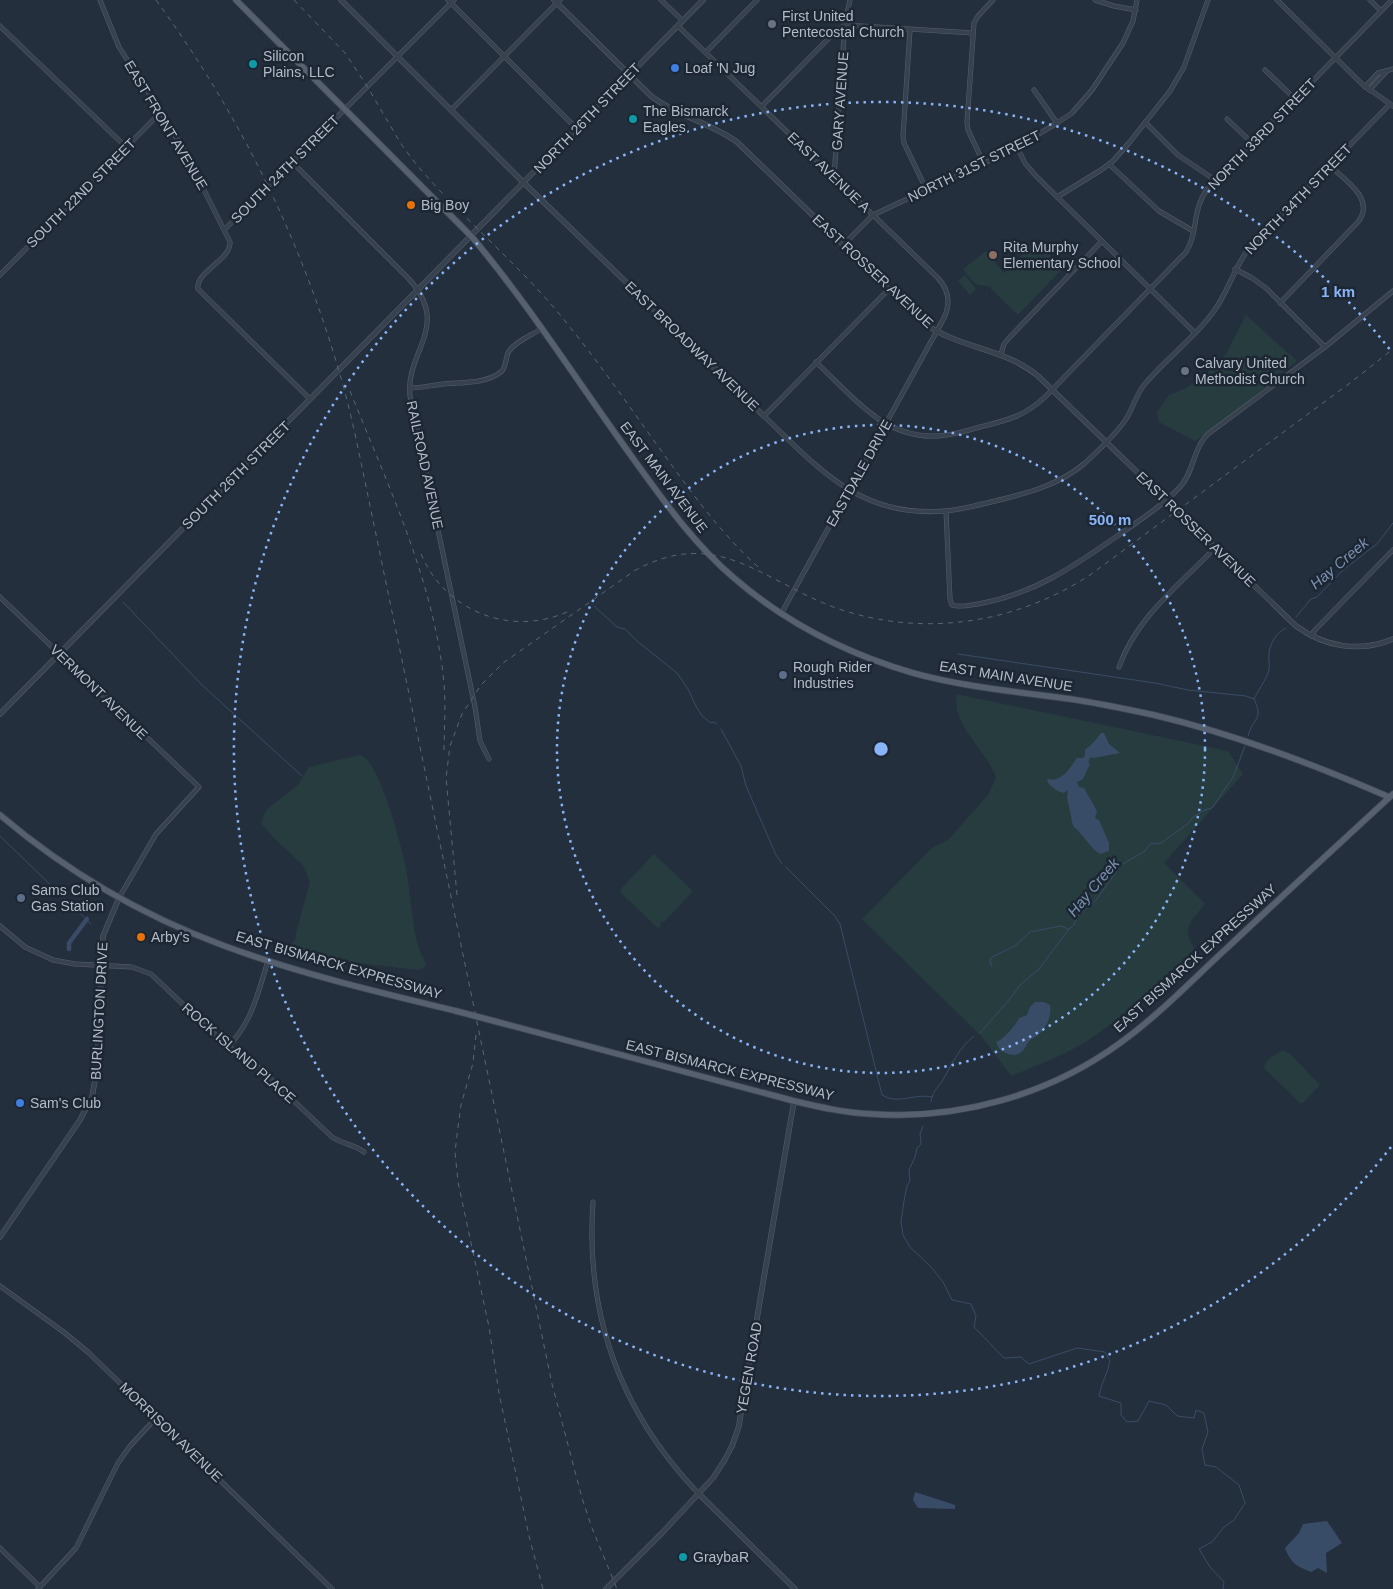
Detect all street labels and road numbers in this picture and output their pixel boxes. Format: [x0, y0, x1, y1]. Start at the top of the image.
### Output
street label: GARY AVENUE [829, 51, 851, 151]
street label: EAST FRONT AVENUE [121, 58, 211, 192]
street label: NORTH 26TH STREET [530, 59, 644, 176]
street label: NORTH 33RD STREET [1205, 75, 1320, 193]
street label: SOUTH 24TH STREET [228, 111, 343, 226]
street label: NORTH 31ST STREET [905, 127, 1043, 205]
street label: EAST AVENUE A [784, 129, 874, 216]
street label: SOUTH 22ND STREET [23, 135, 139, 251]
street label: NORTH 34TH STREET [1241, 140, 1355, 257]
street label: EAST ROSSER AVENUE [809, 211, 937, 331]
street label: EAST BROADWAY AVENUE [622, 278, 762, 414]
street label: RAILROAD AVENUE [404, 399, 446, 531]
street label: SOUTH 26TH STREET [179, 417, 294, 532]
street label: EASTDALE DRIVE [823, 417, 895, 529]
street label: EAST MAIN AVENUE [617, 418, 711, 536]
street label: EAST ROSSER AVENUE [1133, 468, 1259, 590]
street label: VERMONT AVENUE [47, 641, 151, 743]
street label: EAST MAIN AVENUE [938, 658, 1074, 694]
street label: EAST BISMARCK EXPRESSWAY [1110, 880, 1280, 1035]
street label: EAST BISMARCK EXPRESSWAY [234, 928, 445, 1002]
street label: BURLINGTON DRIVE [87, 942, 111, 1080]
street label: ROCK ISLAND PLACE [179, 999, 299, 1107]
street label: EAST BISMARCK EXPRESSWAY [624, 1036, 836, 1104]
street label: YEGEN ROAD [733, 1321, 765, 1415]
street label: MORRISON AVENUE [116, 1379, 226, 1485]

